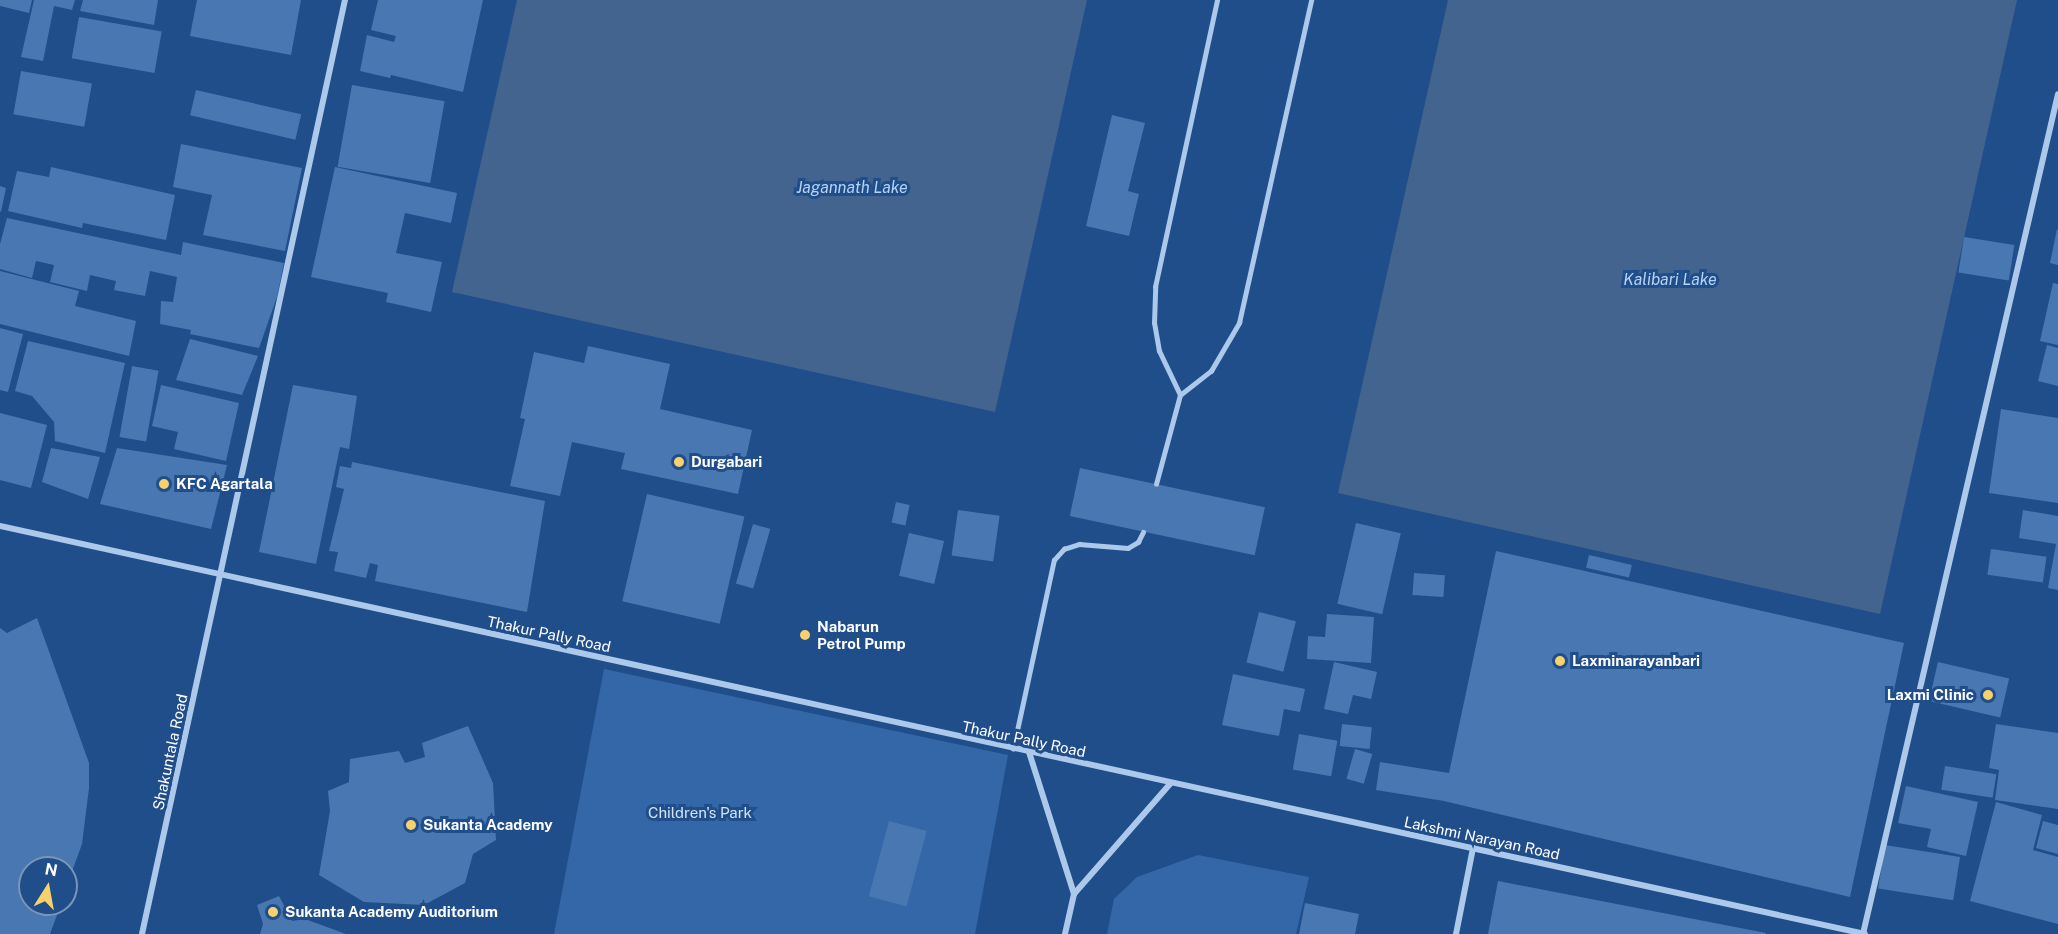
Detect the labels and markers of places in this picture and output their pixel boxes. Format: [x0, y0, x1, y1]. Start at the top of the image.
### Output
place label: Durgabari [691, 453, 762, 471]
marker: Durgabari [672, 455, 686, 469]
place label: KFC Agartala [176, 475, 273, 493]
marker: KFC Agartala [157, 477, 171, 491]
place label: Nabarun Petrol Pump [817, 617, 906, 652]
marker: Nabarun Petrol Pump [798, 628, 812, 642]
place label: Laxminarayanbari [1572, 652, 1700, 670]
marker: Laxminarayanbari [1553, 654, 1567, 668]
place label: Laxmi Clinic [1887, 686, 1974, 704]
marker: Laxmi Clinic [1979, 686, 1997, 704]
place label: Sukanta Academy [423, 816, 553, 834]
marker: Sukanta Academy [404, 818, 418, 832]
place label: Sukanta Academy Auditorium [285, 903, 498, 921]
marker: Sukanta Academy Auditorium [266, 905, 280, 919]

